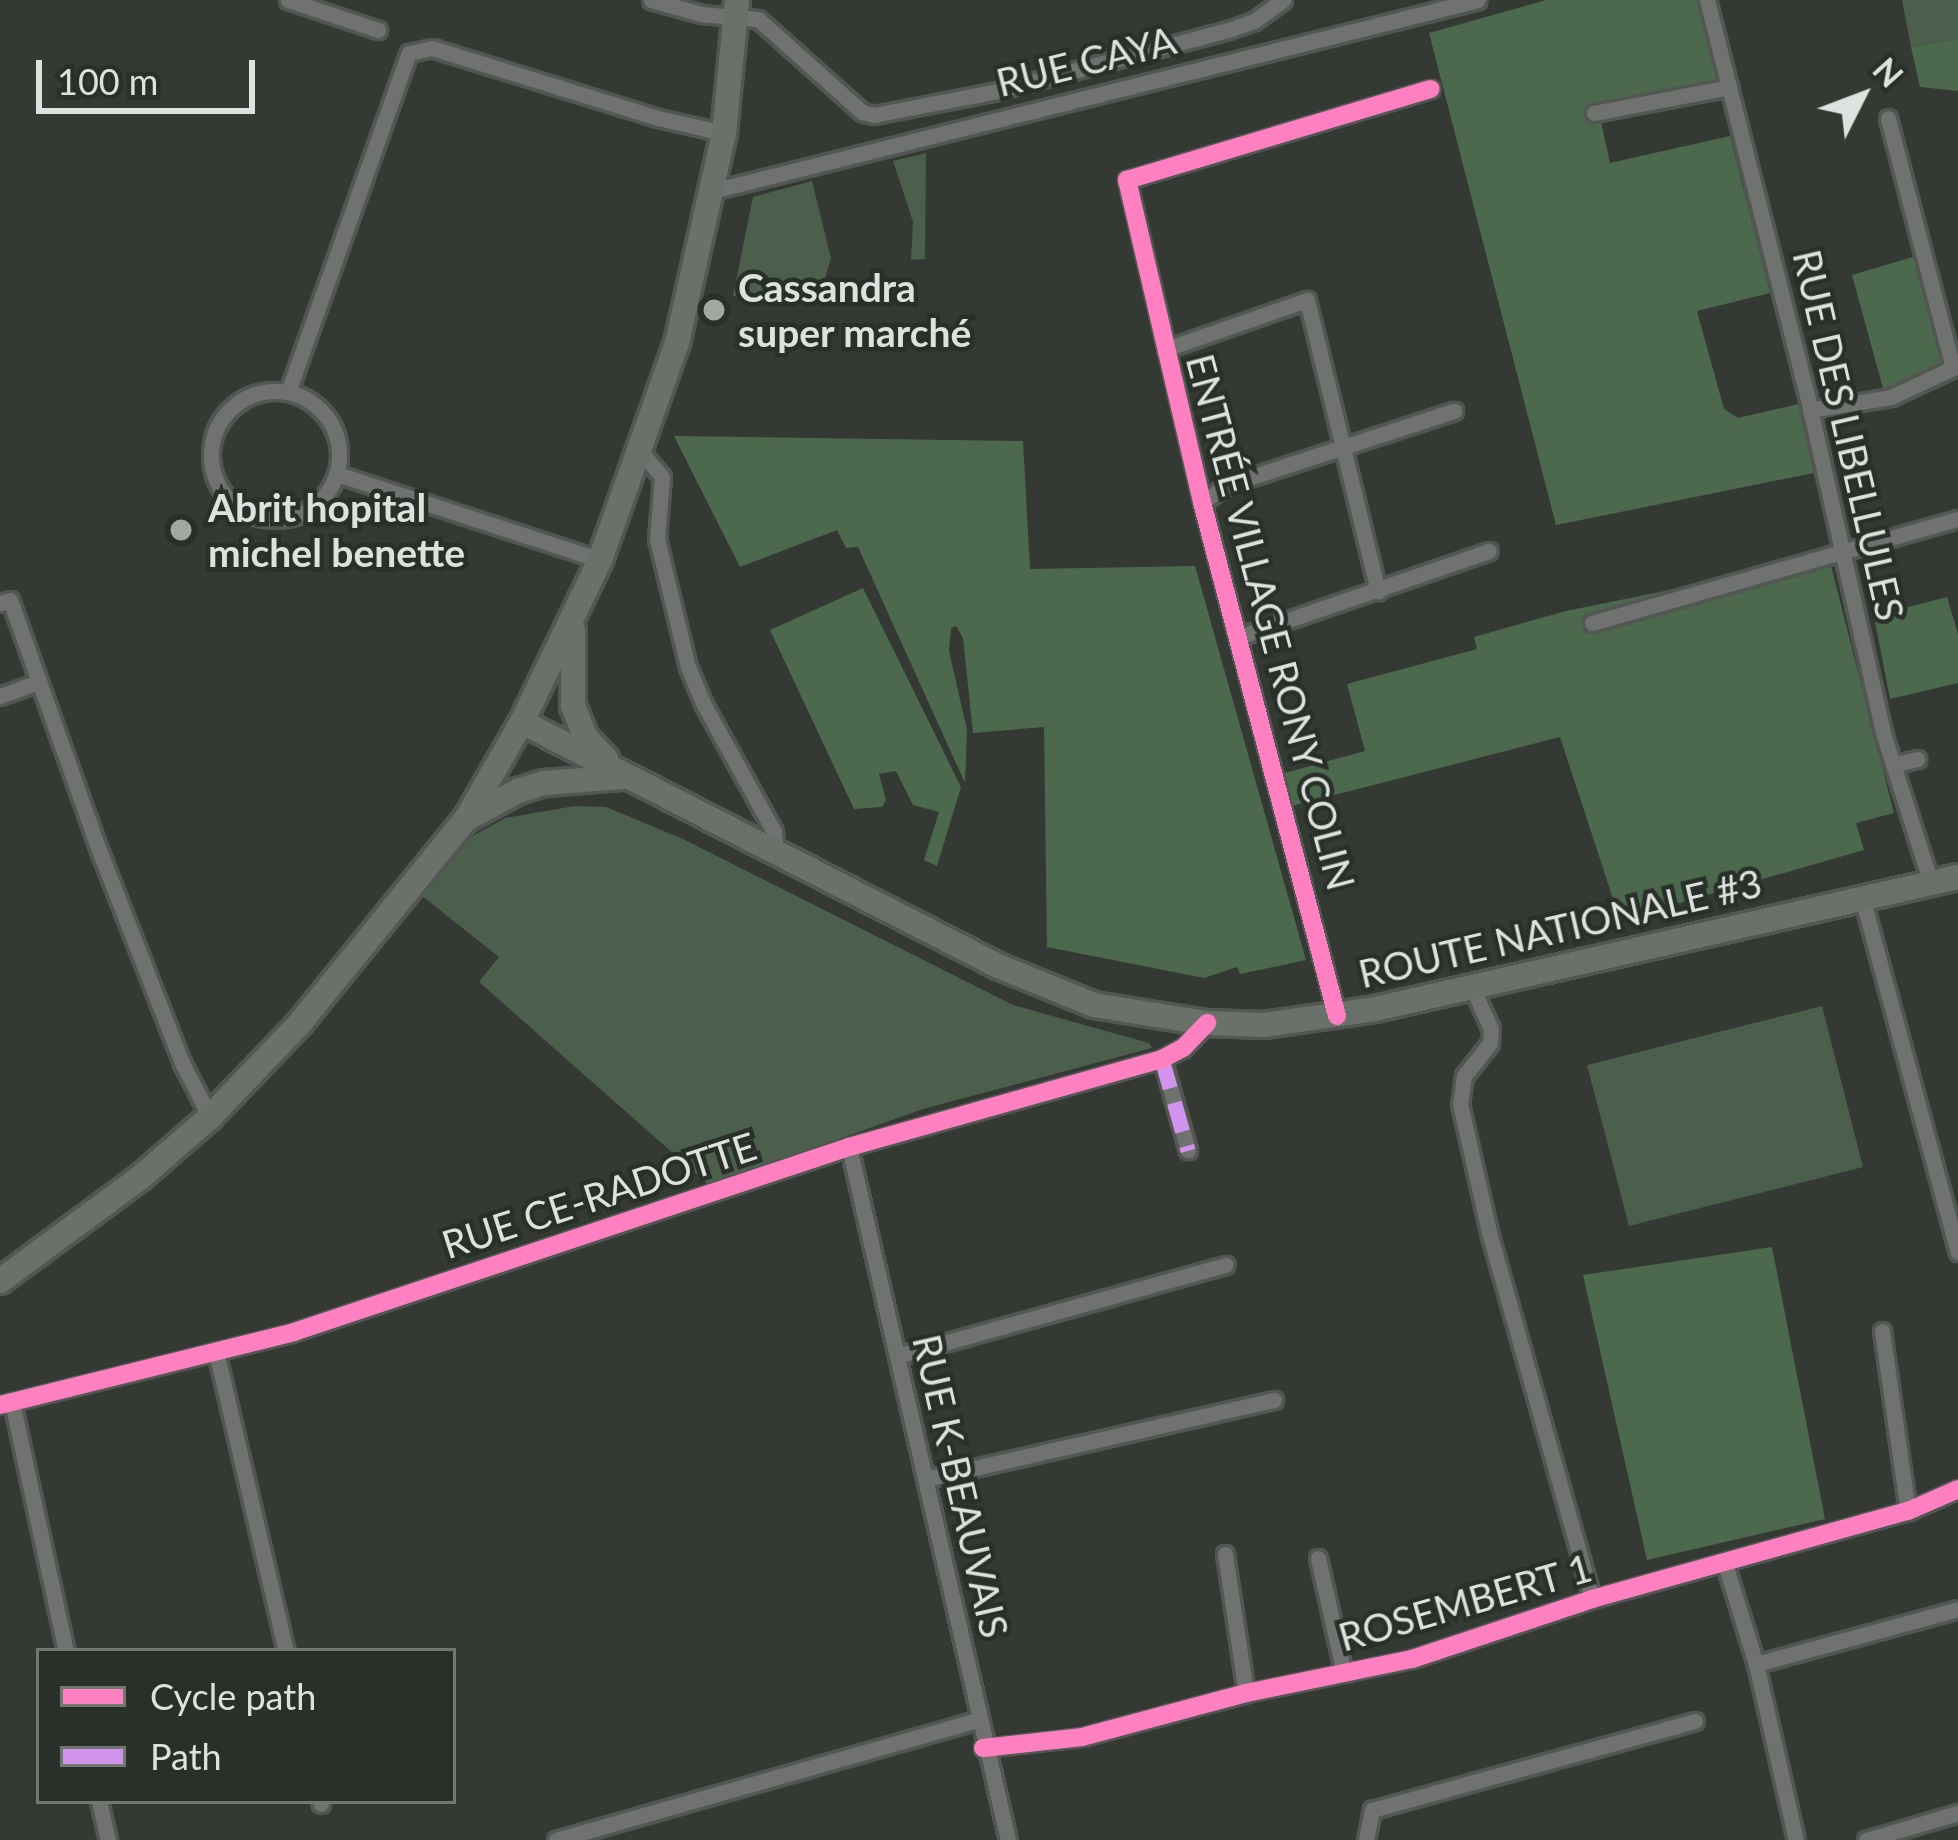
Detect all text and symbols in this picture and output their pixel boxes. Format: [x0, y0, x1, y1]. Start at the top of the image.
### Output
street label: RUE CAYA [991, 16, 1181, 106]
scale bar [42, 36, 261, 110]
north arrow [1802, 36, 1922, 156]
text: N [1865, 49, 1912, 95]
text: 100 m [57, 59, 158, 103]
street label: RUE DES LIBELLULES [1784, 245, 1914, 625]
place label: Cassandra super marché [738, 265, 972, 356]
marker: Cassandra super marché [701, 297, 727, 323]
street label: ENTRÉE VILLAGE RONY COLIN [1176, 348, 1366, 896]
place label: Abrit hopital michel benette [208, 485, 465, 576]
marker: Abrit hopital michel benette [165, 514, 197, 546]
street label: ROUTE NATIONALE #3 [1354, 859, 1766, 997]
street label: RUE CE-RADOTTE [436, 1122, 762, 1268]
street label: RUE K-BEAUVAIS [903, 1330, 1019, 1642]
street label: ROSEMBERT 1 [1333, 1543, 1597, 1661]
legend [36, 1648, 456, 1804]
text: Cycle path [150, 1674, 316, 1718]
text: Path [150, 1734, 222, 1778]

